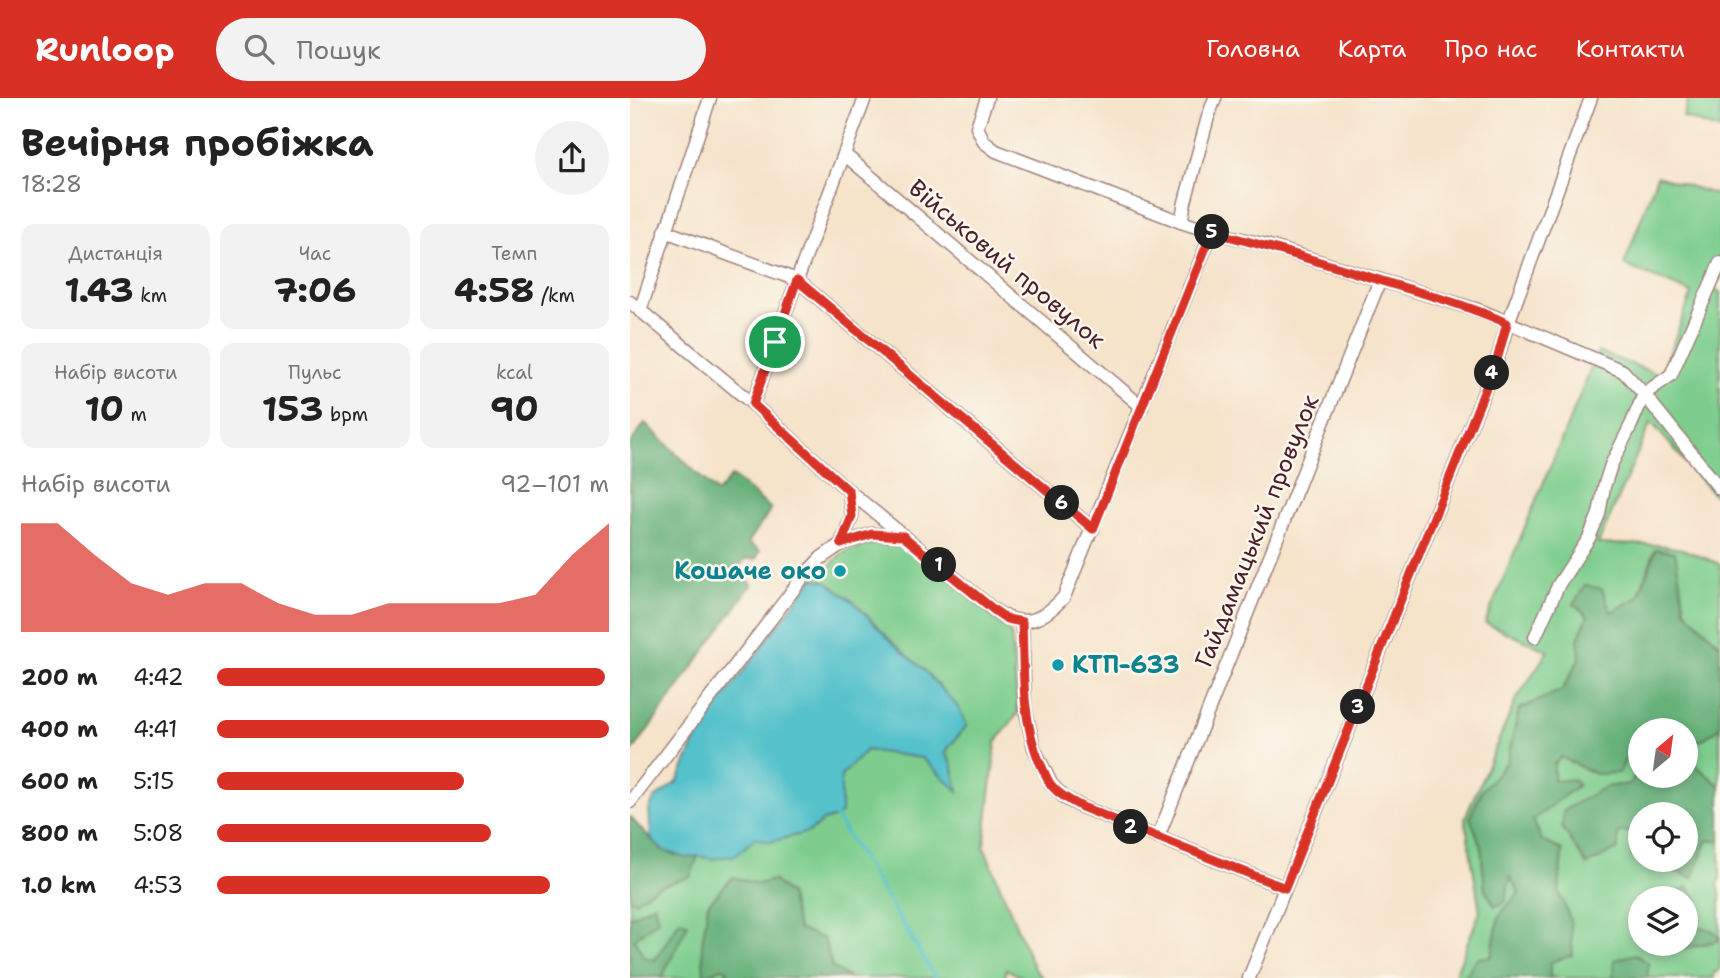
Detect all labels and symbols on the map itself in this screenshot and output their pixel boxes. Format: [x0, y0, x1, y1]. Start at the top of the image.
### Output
street label: Військовий провулок [902, 172, 1112, 356]
pin: 5 [1194, 214, 1230, 250]
pin [745, 312, 805, 372]
pin: 4 [1474, 356, 1510, 390]
street label: Гайдамацький провулок [1188, 390, 1326, 672]
pin: 6 [1044, 486, 1080, 520]
pin: 1 [922, 547, 956, 582]
place label: Кошаче око [674, 555, 826, 587]
marker: Кошаче око [832, 563, 848, 579]
place label: КТП-633 [1072, 649, 1180, 681]
marker: КТП-633 [1050, 657, 1066, 673]
pin: 3 [1340, 690, 1376, 724]
north arrow [1628, 718, 1698, 788]
pin: 2 [1114, 810, 1148, 844]

